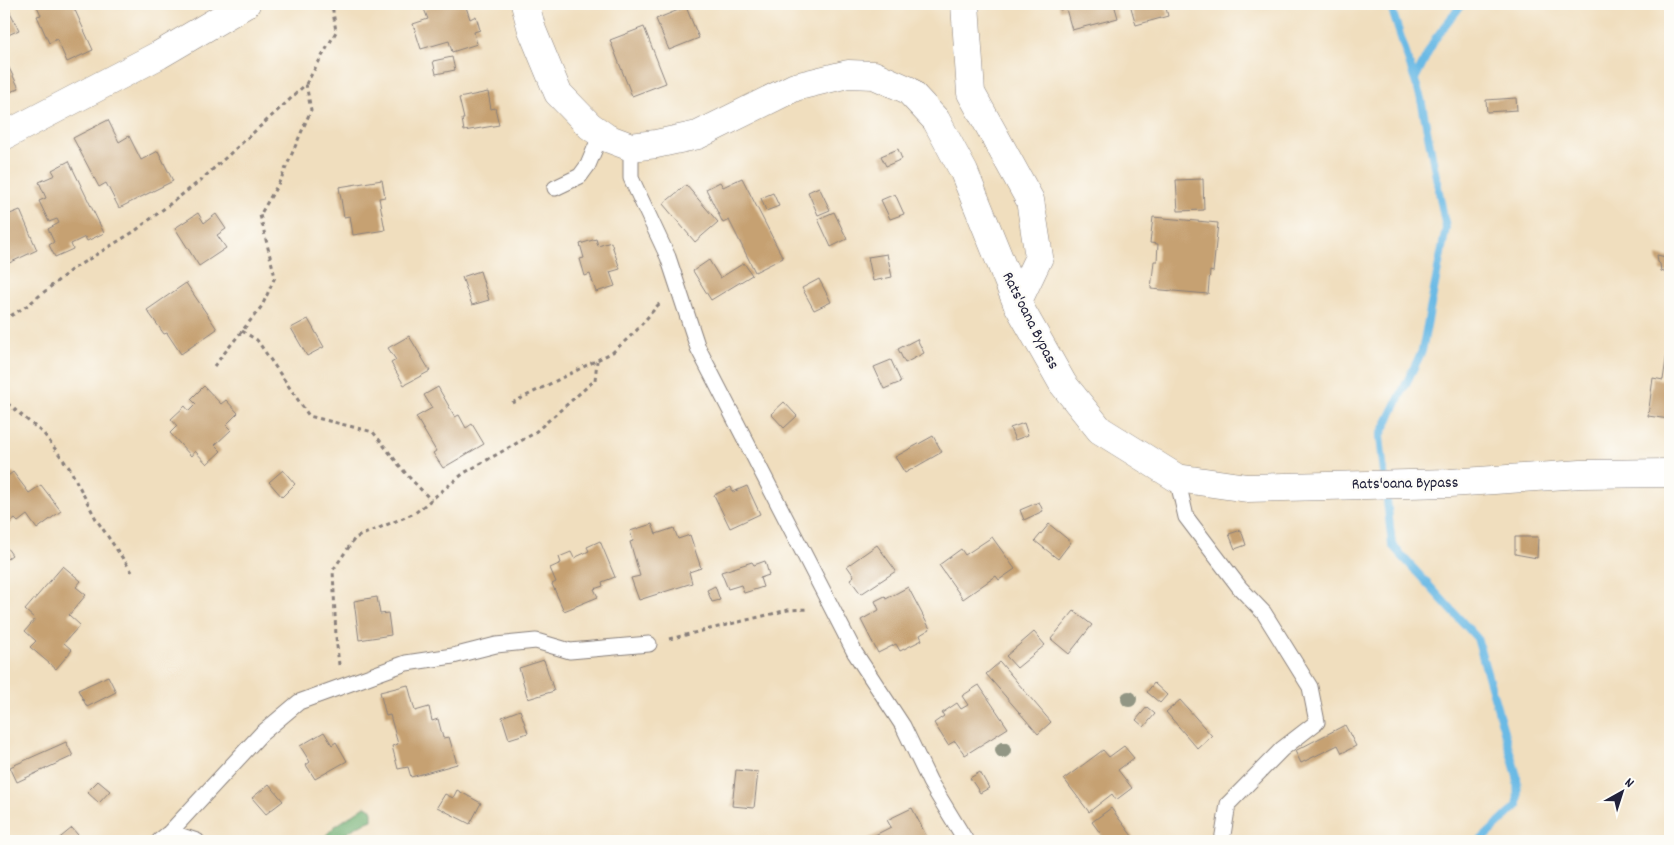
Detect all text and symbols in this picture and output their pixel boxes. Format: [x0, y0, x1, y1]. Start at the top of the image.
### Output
street label: Rats'oana Bypass [996, 268, 1065, 374]
street label: Rats'oana Bypass [1351, 472, 1459, 496]
north arrow [1596, 768, 1646, 818]
text: N [1620, 774, 1638, 793]

